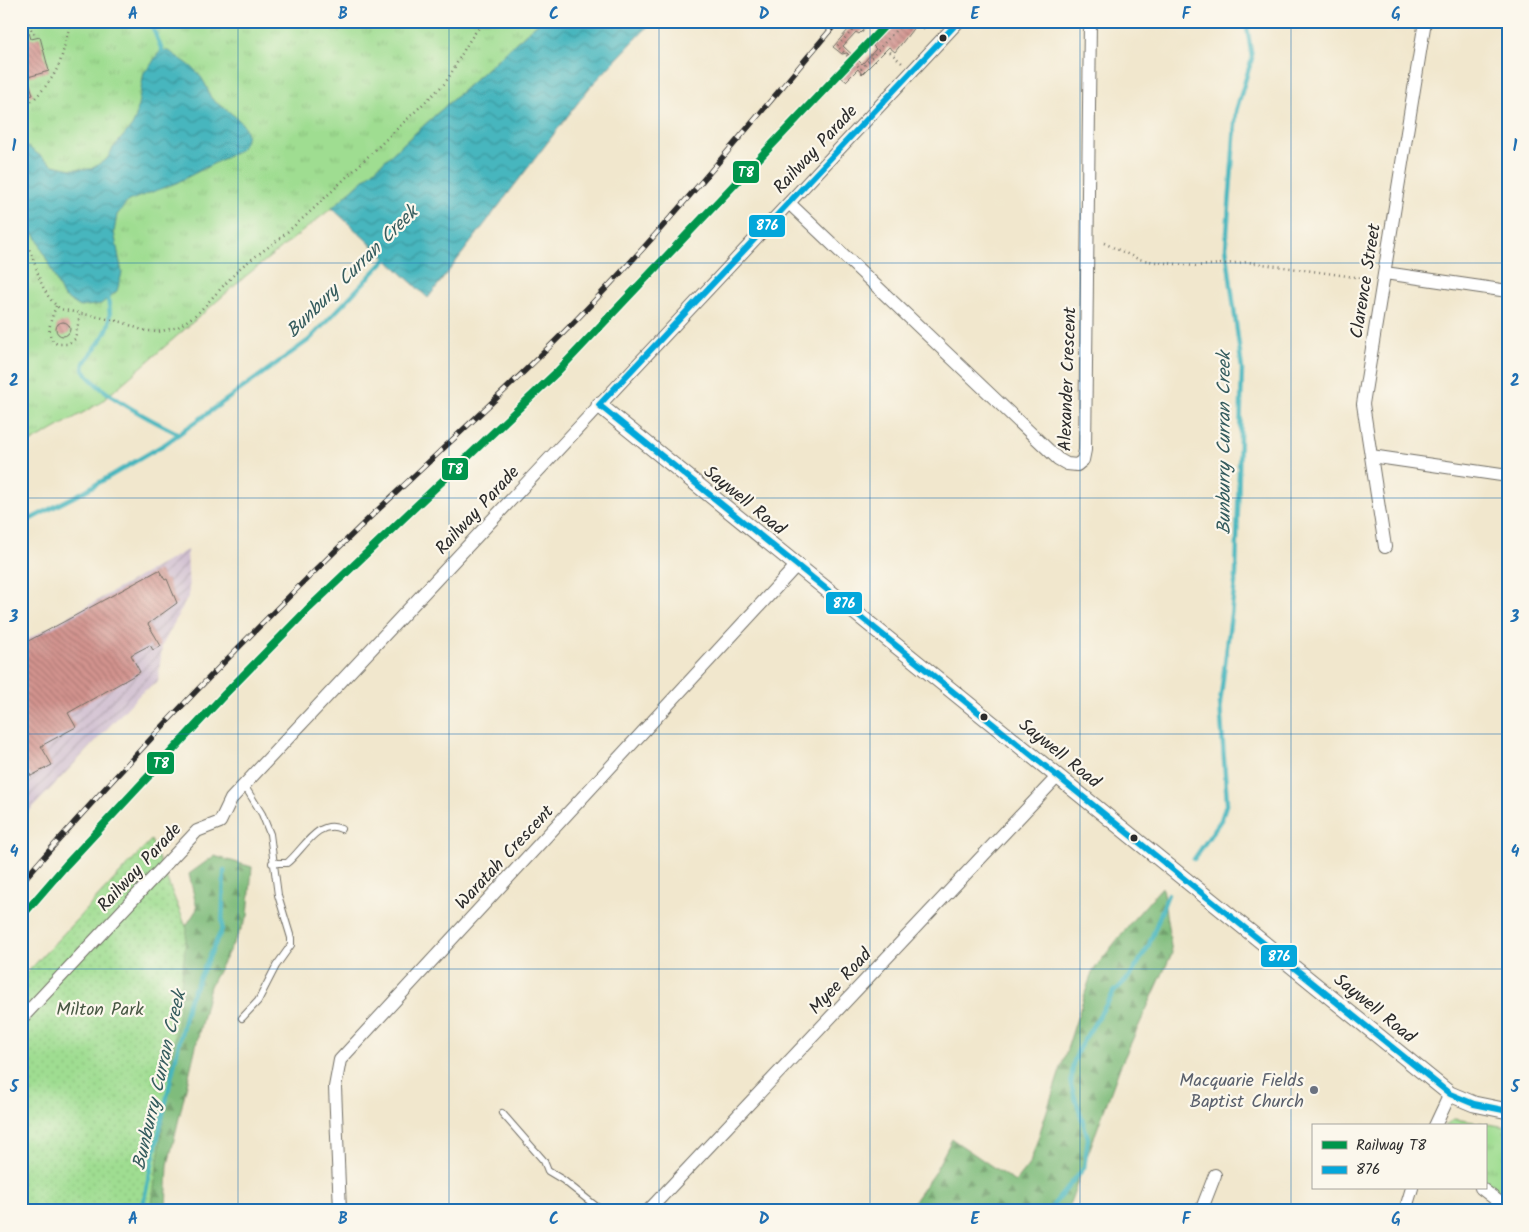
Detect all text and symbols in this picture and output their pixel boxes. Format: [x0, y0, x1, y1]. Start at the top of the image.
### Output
text: A [128, 2, 138, 27]
text: B [338, 2, 348, 27]
text: C [549, 2, 559, 27]
text: D [759, 2, 770, 27]
text: E [971, 2, 981, 27]
text: F [1182, 2, 1192, 27]
text: G [1391, 2, 1401, 27]
unlabelled marker [938, 33, 948, 43]
street label: Railway Parade [767, 99, 865, 201]
text: 1 [12, 134, 17, 159]
text: 1 [1513, 134, 1518, 159]
line badge: T8 [732, 160, 760, 184]
text: T8 [738, 162, 755, 184]
water label: Bunbury Curran Creek [279, 197, 428, 346]
line badge: 876 [748, 214, 786, 238]
text: 876 [756, 215, 779, 237]
street label: Clarence Street [1343, 221, 1390, 341]
street label: Alexander Crescent [1051, 305, 1086, 452]
water label: Bunburry Curran Creek [1210, 348, 1240, 535]
text: 2 [9, 369, 19, 394]
text: 2 [1510, 369, 1520, 394]
line badge: T8 [441, 457, 469, 481]
text: T8 [447, 459, 464, 481]
street label: Saywell Road [697, 459, 792, 544]
street label: Railway Parade [429, 460, 527, 562]
line badge: 876 [825, 591, 863, 615]
text: 876 [833, 593, 856, 615]
text: 3 [9, 605, 19, 630]
text: 3 [1510, 605, 1520, 630]
unlabelled marker [979, 712, 989, 722]
street label: Saywell Road [1012, 712, 1107, 797]
line badge: T8 [146, 751, 175, 775]
text: T8 [153, 753, 170, 775]
street label: Waratah Crescent [449, 798, 562, 917]
street label: Railway Parade [91, 817, 189, 919]
unlabelled marker [1129, 833, 1139, 843]
text: 4 [10, 840, 19, 865]
text: 4 [1511, 840, 1520, 865]
street label: Myee Road [802, 941, 880, 1022]
line badge: 876 [1260, 944, 1298, 968]
text: 876 [1268, 946, 1291, 968]
street label: Saywell Road [1327, 967, 1422, 1052]
water label: Bunburry Curran Creek [125, 985, 196, 1173]
park label: Milton Park [56, 996, 144, 1025]
place label: Macquarie Fields Baptist Church [1179, 1067, 1304, 1117]
text: 5 [9, 1075, 20, 1100]
text: 5 [1510, 1075, 1521, 1100]
marker: Macquarie Fields Baptist Church [1308, 1084, 1320, 1096]
legend [1312, 1124, 1486, 1190]
text: Railway T8 [1356, 1134, 1427, 1158]
text: 876 [1356, 1158, 1380, 1182]
text: A [128, 1207, 138, 1232]
text: B [338, 1207, 348, 1232]
text: C [549, 1207, 559, 1232]
text: D [759, 1207, 770, 1232]
text: E [971, 1207, 981, 1232]
text: F [1182, 1207, 1192, 1232]
text: G [1391, 1207, 1401, 1232]

